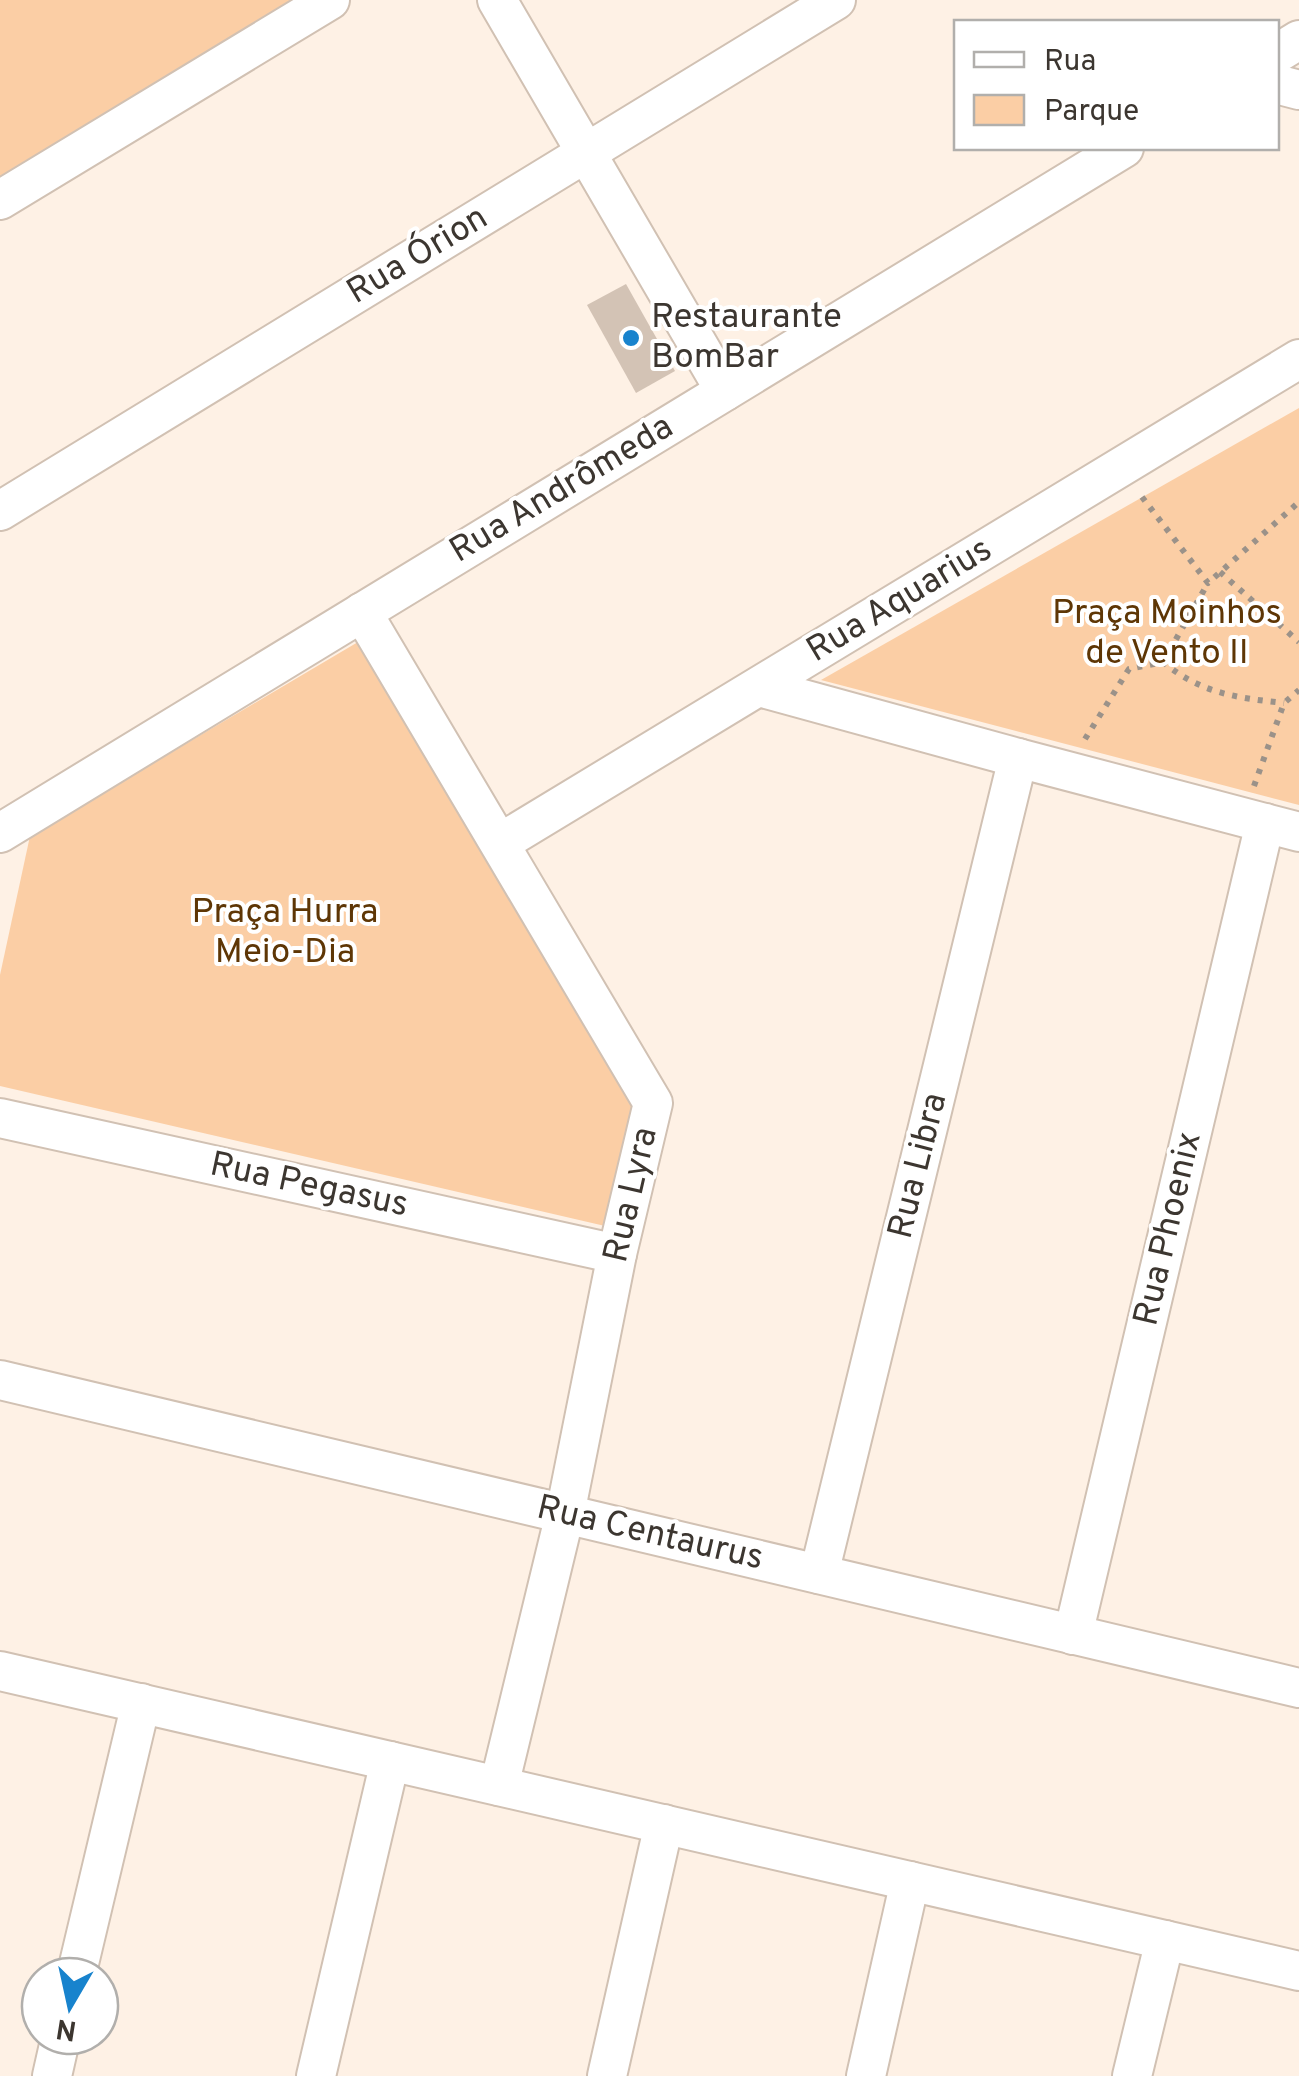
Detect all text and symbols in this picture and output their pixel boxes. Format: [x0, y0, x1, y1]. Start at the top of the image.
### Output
legend [954, 20, 1279, 150]
text: Rua [1044, 44, 1096, 81]
text: Parque [1044, 94, 1139, 131]
street label: Rua Órion [339, 196, 496, 315]
place label: Restaurante BomBar [651, 296, 842, 380]
marker: Restaurante BomBar [620, 327, 642, 349]
street label: Rua Andrômeda [442, 406, 682, 574]
street label: Rua Aquarius [799, 528, 1001, 674]
park label: Praça Moinhos de Vento II [1052, 592, 1282, 676]
park label: Praça Hurra Meio-Dia [192, 891, 378, 975]
street label: Rua Libra [880, 1089, 958, 1243]
street label: Rua Lyra [595, 1123, 669, 1267]
street label: Rua Phoenix [1125, 1128, 1213, 1330]
street label: Rua Pegasus [206, 1144, 412, 1228]
street label: Rua Centaurus [532, 1487, 768, 1581]
north arrow [20, 1956, 120, 2056]
text: N [54, 2008, 79, 2047]

